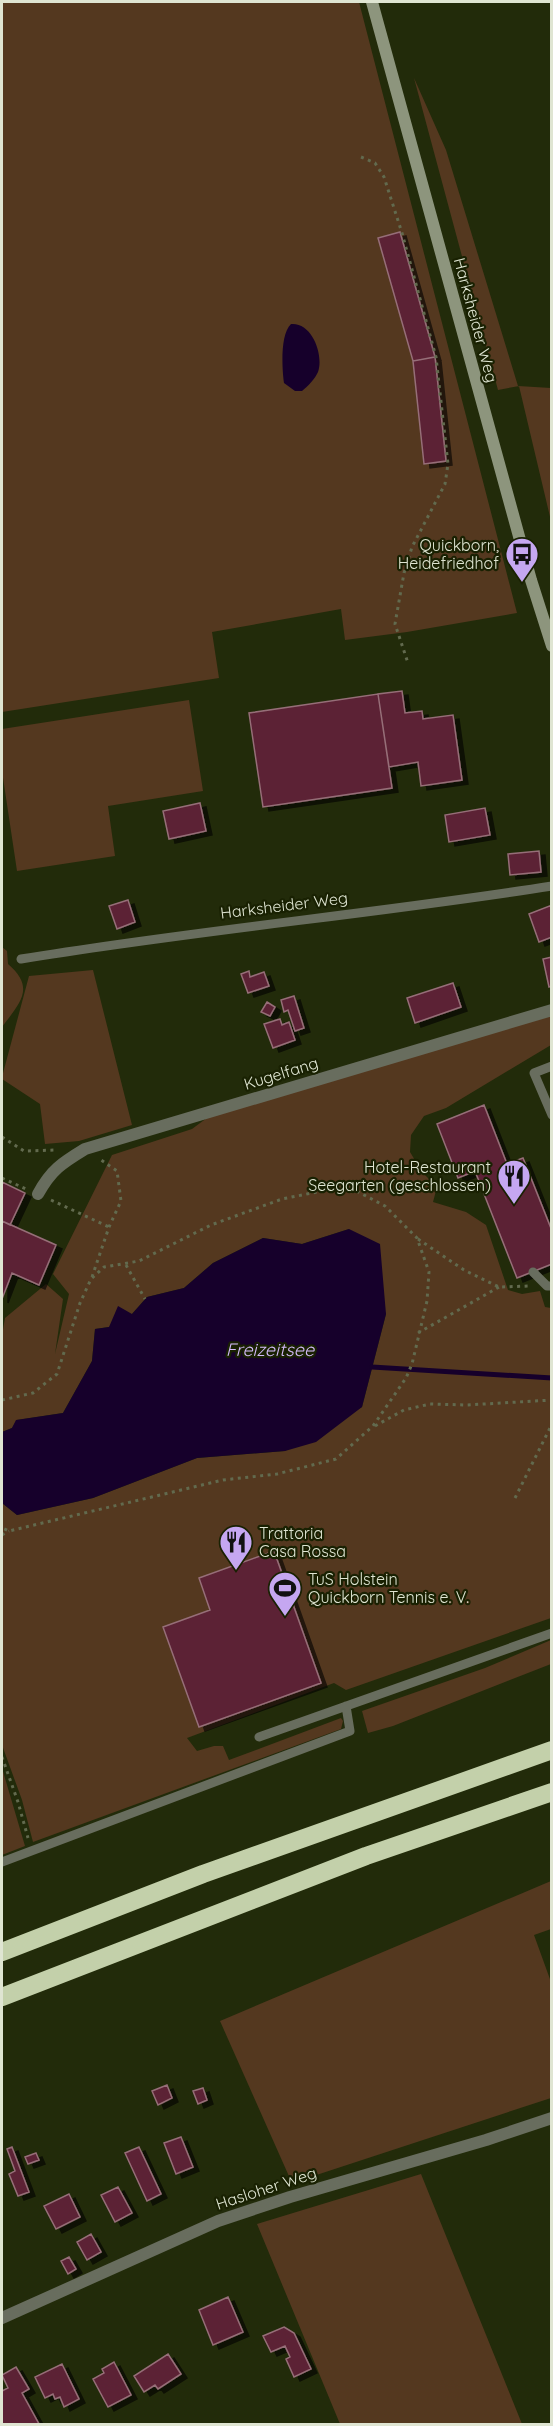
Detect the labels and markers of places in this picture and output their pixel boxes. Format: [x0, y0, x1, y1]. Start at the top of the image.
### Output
place label: Quickborn, Heidefriedhof [398, 535, 499, 573]
bus stop icon: Quickborn, Heidefriedhof [504, 536, 540, 583]
place label: Hotel-Restaurant Seegarten (geschlossen) [308, 1157, 491, 1195]
restaurant icon: Hotel-Restaurant Seegarten (geschlossen) [496, 1158, 532, 1205]
place label: Trattoria Casa Rossa [259, 1523, 346, 1561]
restaurant icon: Trattoria Casa Rossa [218, 1524, 254, 1571]
place label: TuS Holstein Quickborn Tennis e. V. [308, 1569, 469, 1607]
sports icon: TuS Holstein Quickborn Tennis e. V. [267, 1570, 303, 1617]

